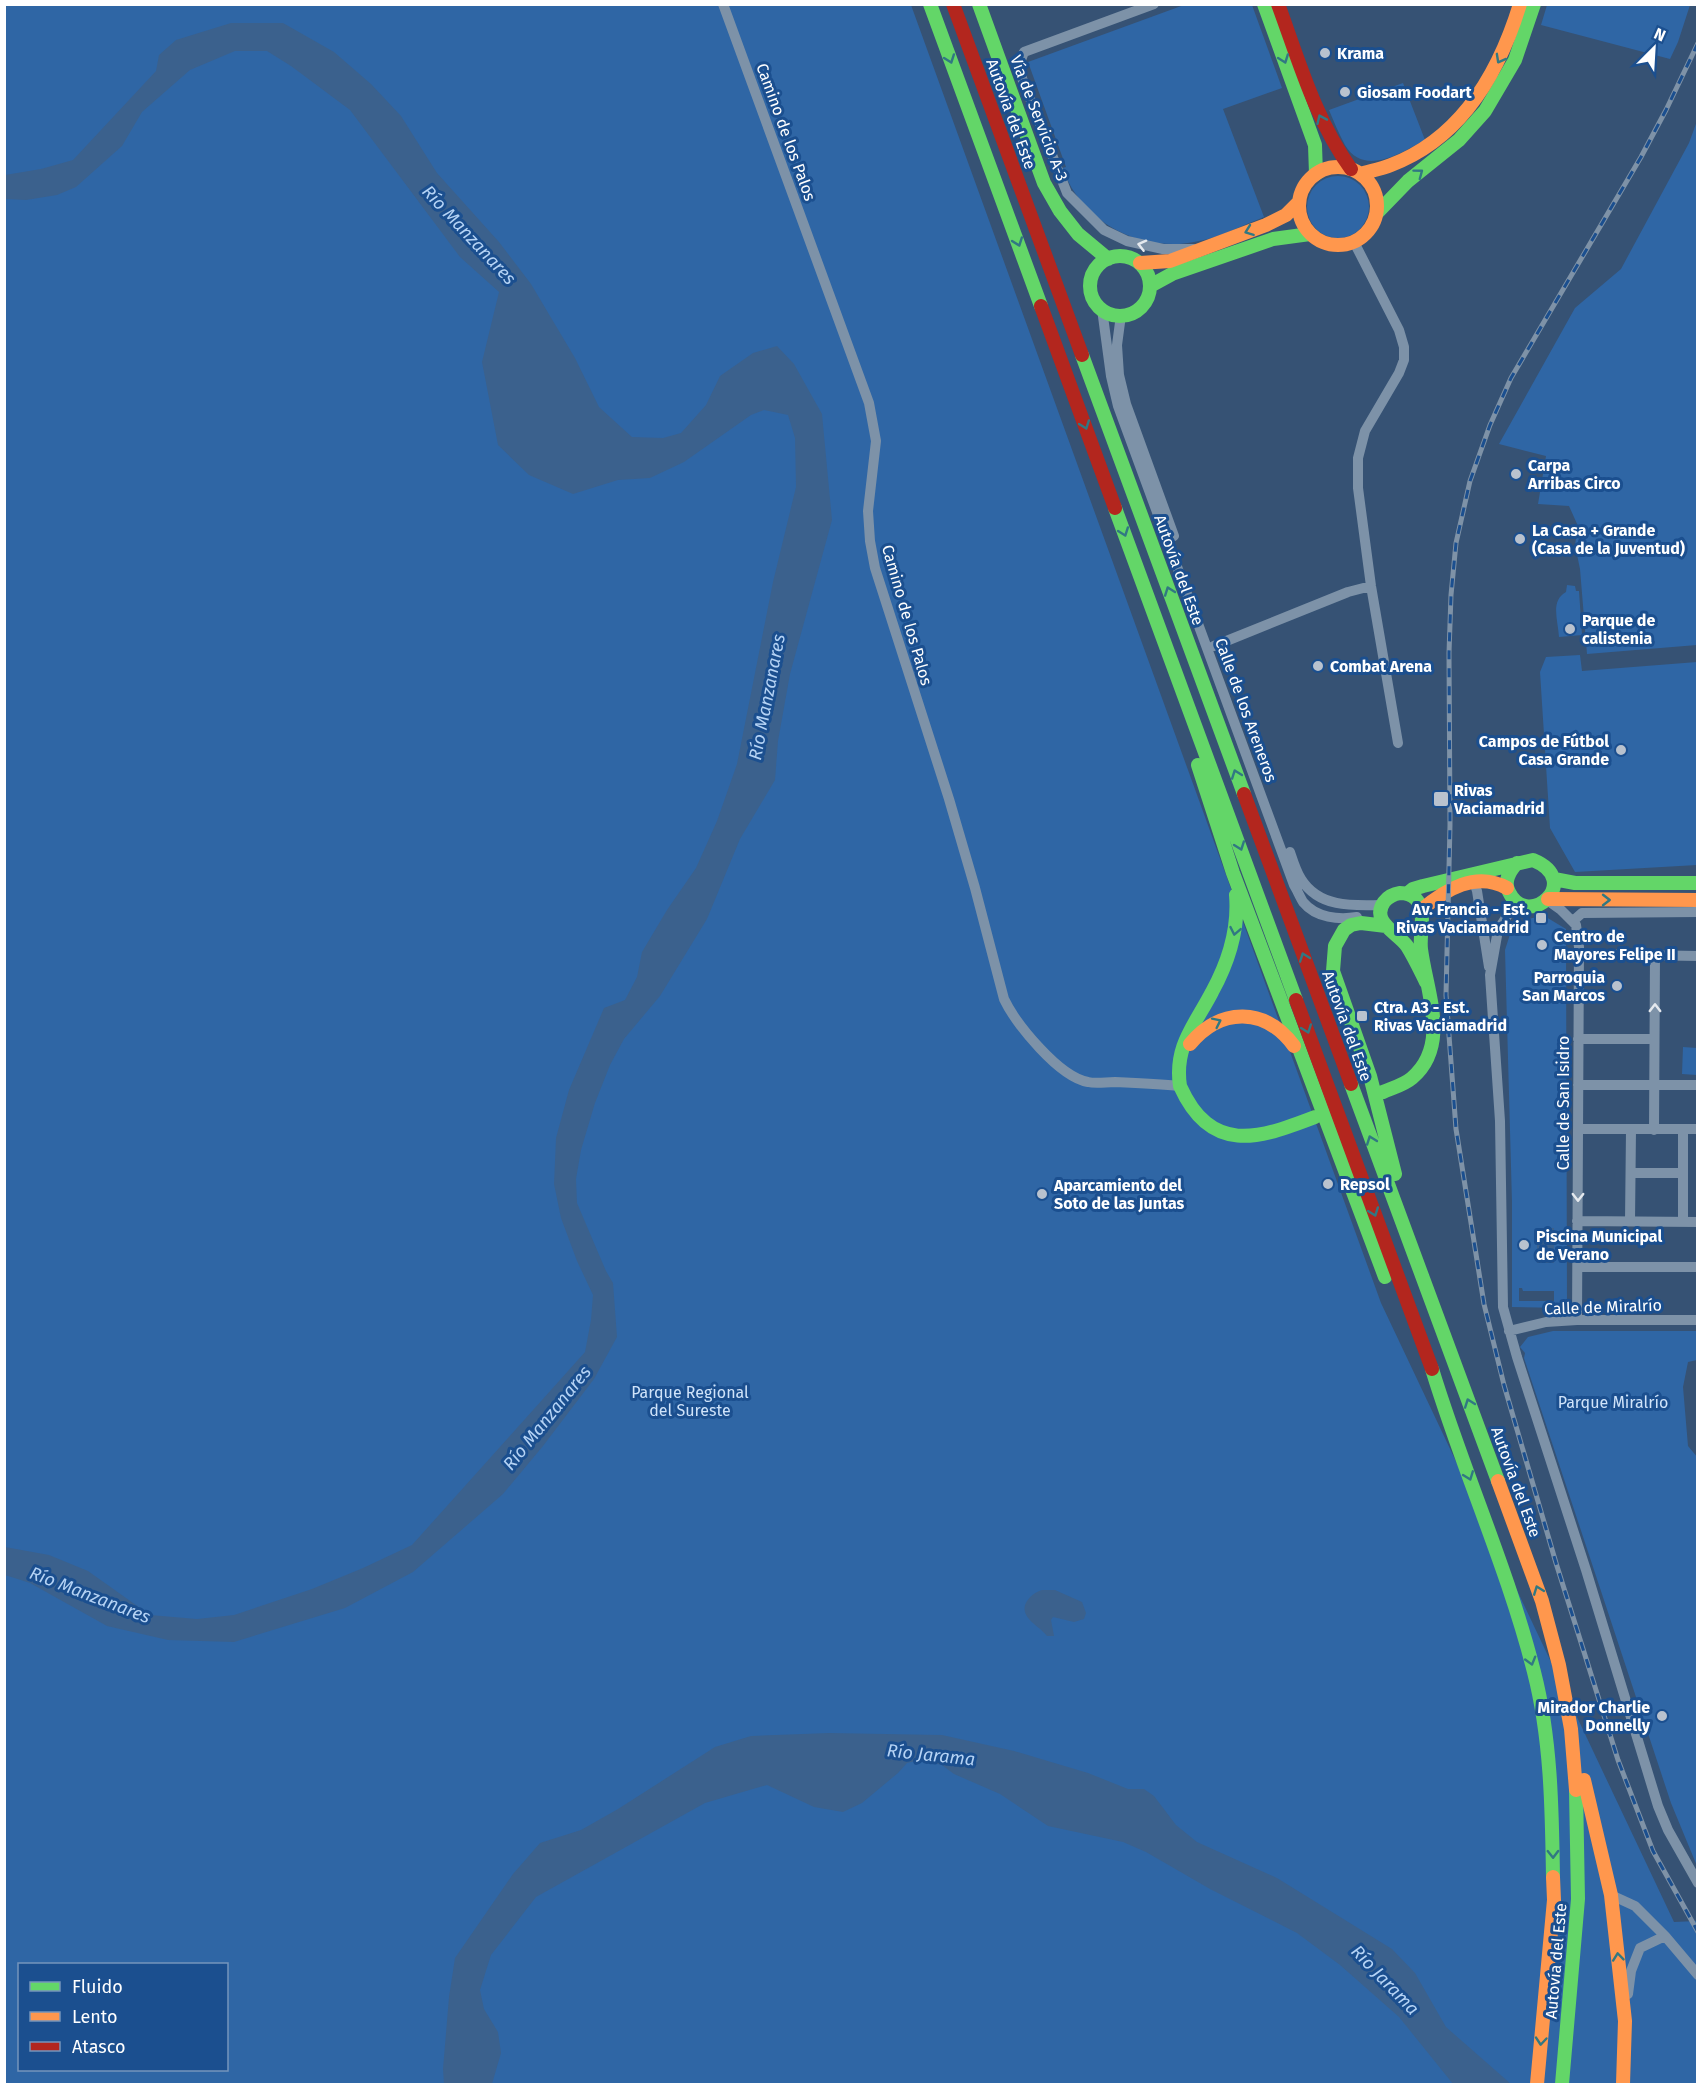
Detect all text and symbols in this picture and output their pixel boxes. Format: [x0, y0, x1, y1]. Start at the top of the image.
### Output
north arrow [1624, 18, 1684, 78]
text: N [1651, 24, 1669, 46]
place label: Krama [1337, 44, 1384, 63]
marker: Krama [1318, 46, 1332, 60]
street label: Vía de Servicio A-3 [1006, 52, 1072, 184]
one-way arrow [1496, 53, 1507, 63]
one-way arrow [943, 54, 956, 64]
one-way arrow [1277, 54, 1290, 64]
street label: Autovía del Este [982, 56, 1040, 172]
street label: Camino de los Palos [752, 60, 820, 204]
place label: Giosam Foodart [1357, 83, 1473, 102]
marker: Giosam Foodart [1338, 85, 1352, 99]
one-way arrow [1316, 115, 1328, 126]
one-way arrow [1412, 169, 1423, 180]
water label: Río Manzanares [417, 181, 521, 289]
one-way arrow [1244, 224, 1254, 237]
one-way arrow [1010, 237, 1023, 247]
one-way arrow [1137, 239, 1147, 252]
one-way arrow [1078, 419, 1091, 430]
place label: Carpa Arribas Circo [1527, 456, 1621, 493]
marker: Carpa Arribas Circo [1509, 467, 1523, 481]
street label: Autovía del Este [1150, 512, 1208, 628]
place label: La Casa + Grande (Casa de la Juventud) [1532, 521, 1685, 558]
one-way arrow [1117, 526, 1130, 537]
marker: La Casa + Grande (Casa de la Juventud) [1513, 532, 1527, 546]
street label: Camino de los Palos [878, 543, 936, 687]
one-way arrow [1163, 587, 1176, 597]
place label: Parque de calistenia [1582, 611, 1655, 648]
marker: Parque de calistenia [1563, 622, 1577, 636]
water label: Río Manzanares [744, 632, 790, 762]
street label: Calle de los Areneros [1211, 635, 1281, 785]
place label: Combat Arena [1330, 657, 1432, 676]
marker: Combat Arena [1311, 659, 1325, 673]
place label: Campos de Fútbol Casa Grande [1479, 732, 1609, 769]
marker: Campos de Fútbol Casa Grande [1614, 743, 1628, 757]
one-way arrow [1231, 770, 1243, 781]
place label: Rivas Vaciamadrid [1453, 781, 1545, 818]
marker: Rivas Vaciamadrid [1432, 790, 1450, 808]
one-way arrow [1233, 840, 1245, 851]
one-way arrow [1602, 894, 1611, 906]
place label: Av. Francia - Est. Rivas Vaciamadrid [1396, 900, 1529, 937]
marker: Av. Francia - Est. Rivas Vaciamadrid [1534, 911, 1548, 925]
one-way arrow [1229, 926, 1242, 936]
place label: Centro de Mayores Felipe II [1554, 927, 1676, 964]
marker: Centro de Mayores Felipe II [1535, 938, 1549, 952]
one-way arrow [1298, 952, 1311, 963]
street label: Autovía del Este [1318, 968, 1376, 1084]
place label: Parroquia San Marcos [1522, 968, 1605, 1005]
marker: Parroquia San Marcos [1610, 979, 1624, 993]
place label: Ctra. A3 - Est. Rivas Vaciamadrid [1374, 998, 1507, 1035]
one-way arrow [1649, 1004, 1661, 1013]
marker: Ctra. A3 - Est. Rivas Vaciamadrid [1355, 1009, 1369, 1023]
one-way arrow [1211, 1018, 1222, 1030]
one-way arrow [1299, 1023, 1312, 1034]
street label: Calle de San Isidro [1554, 1036, 1573, 1170]
one-way arrow [1366, 1135, 1379, 1146]
place label: Repsol [1340, 1175, 1390, 1194]
place label: Aparcamiento del Soto de las Juntas [1053, 1176, 1185, 1213]
marker: Repsol [1321, 1177, 1335, 1191]
marker: Aparcamiento del Soto de las Juntas [1035, 1187, 1049, 1201]
one-way arrow [1571, 1192, 1584, 1201]
one-way arrow [1367, 1206, 1379, 1217]
place label: Piscina Municipal de Verano [1536, 1227, 1662, 1264]
marker: Piscina Municipal de Verano [1517, 1238, 1531, 1252]
street label: Calle de Miralrío [1544, 1295, 1662, 1319]
water label: Río Manzanares [498, 1361, 596, 1475]
park label: Parque Regional del Sureste [631, 1383, 749, 1420]
park label: Parque Miralrío [1558, 1393, 1668, 1412]
one-way arrow [1463, 1398, 1476, 1409]
street label: Autovía del Este [1487, 1424, 1545, 1540]
one-way arrow [1461, 1471, 1474, 1481]
water label: Río Manzanares [26, 1562, 154, 1628]
one-way arrow [1533, 1585, 1545, 1596]
one-way arrow [1524, 1655, 1536, 1666]
place label: Mirador Charlie Donnelly [1538, 1698, 1651, 1735]
marker: Mirador Charlie Donnelly [1655, 1709, 1669, 1723]
water label: Río Jarama [886, 1739, 976, 1771]
one-way arrow [1547, 1850, 1559, 1859]
street label: Autovía del Este [1541, 1902, 1571, 2020]
water label: Río Jarama [1346, 1940, 1424, 2020]
one-way arrow [1612, 1953, 1625, 1962]
legend [18, 1963, 228, 2071]
text: Fluido [72, 1976, 123, 1998]
text: Lento [72, 2006, 118, 2028]
text: Atasco [72, 2036, 125, 2058]
one-way arrow [1535, 2036, 1548, 2045]

